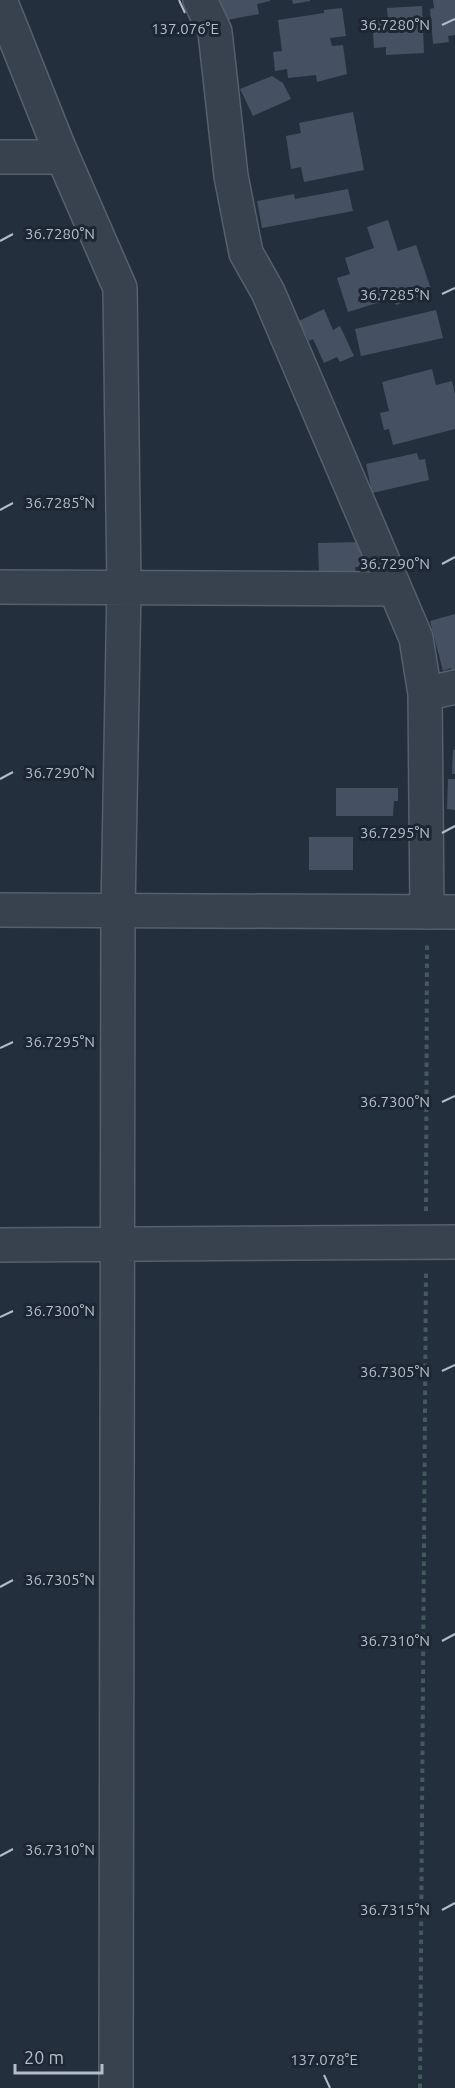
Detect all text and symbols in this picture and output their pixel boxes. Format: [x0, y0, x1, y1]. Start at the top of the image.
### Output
text: 36.7280°N [360, 16, 430, 33]
text: 137.076°E [151, 20, 219, 37]
text: 36.7280°N [25, 225, 95, 242]
text: 36.7285°N [360, 286, 430, 303]
text: 36.7285°N [25, 494, 95, 511]
text: 36.7290°N [360, 555, 430, 572]
text: 36.7290°N [25, 764, 95, 781]
text: 36.7295°N [360, 824, 430, 841]
text: 36.7295°N [25, 1033, 95, 1050]
text: 36.7300°N [360, 1093, 430, 1110]
text: 36.7300°N [25, 1302, 95, 1319]
text: 36.7305°N [360, 1363, 430, 1380]
text: 36.7305°N [25, 1571, 95, 1588]
text: 36.7310°N [360, 1632, 430, 1649]
text: 36.7310°N [25, 1841, 95, 1858]
text: 36.7315°N [360, 1901, 430, 1918]
scale bar [15, 2037, 102, 2075]
text: 20 m [24, 2047, 64, 2067]
text: 137.078°E [290, 2051, 358, 2068]

